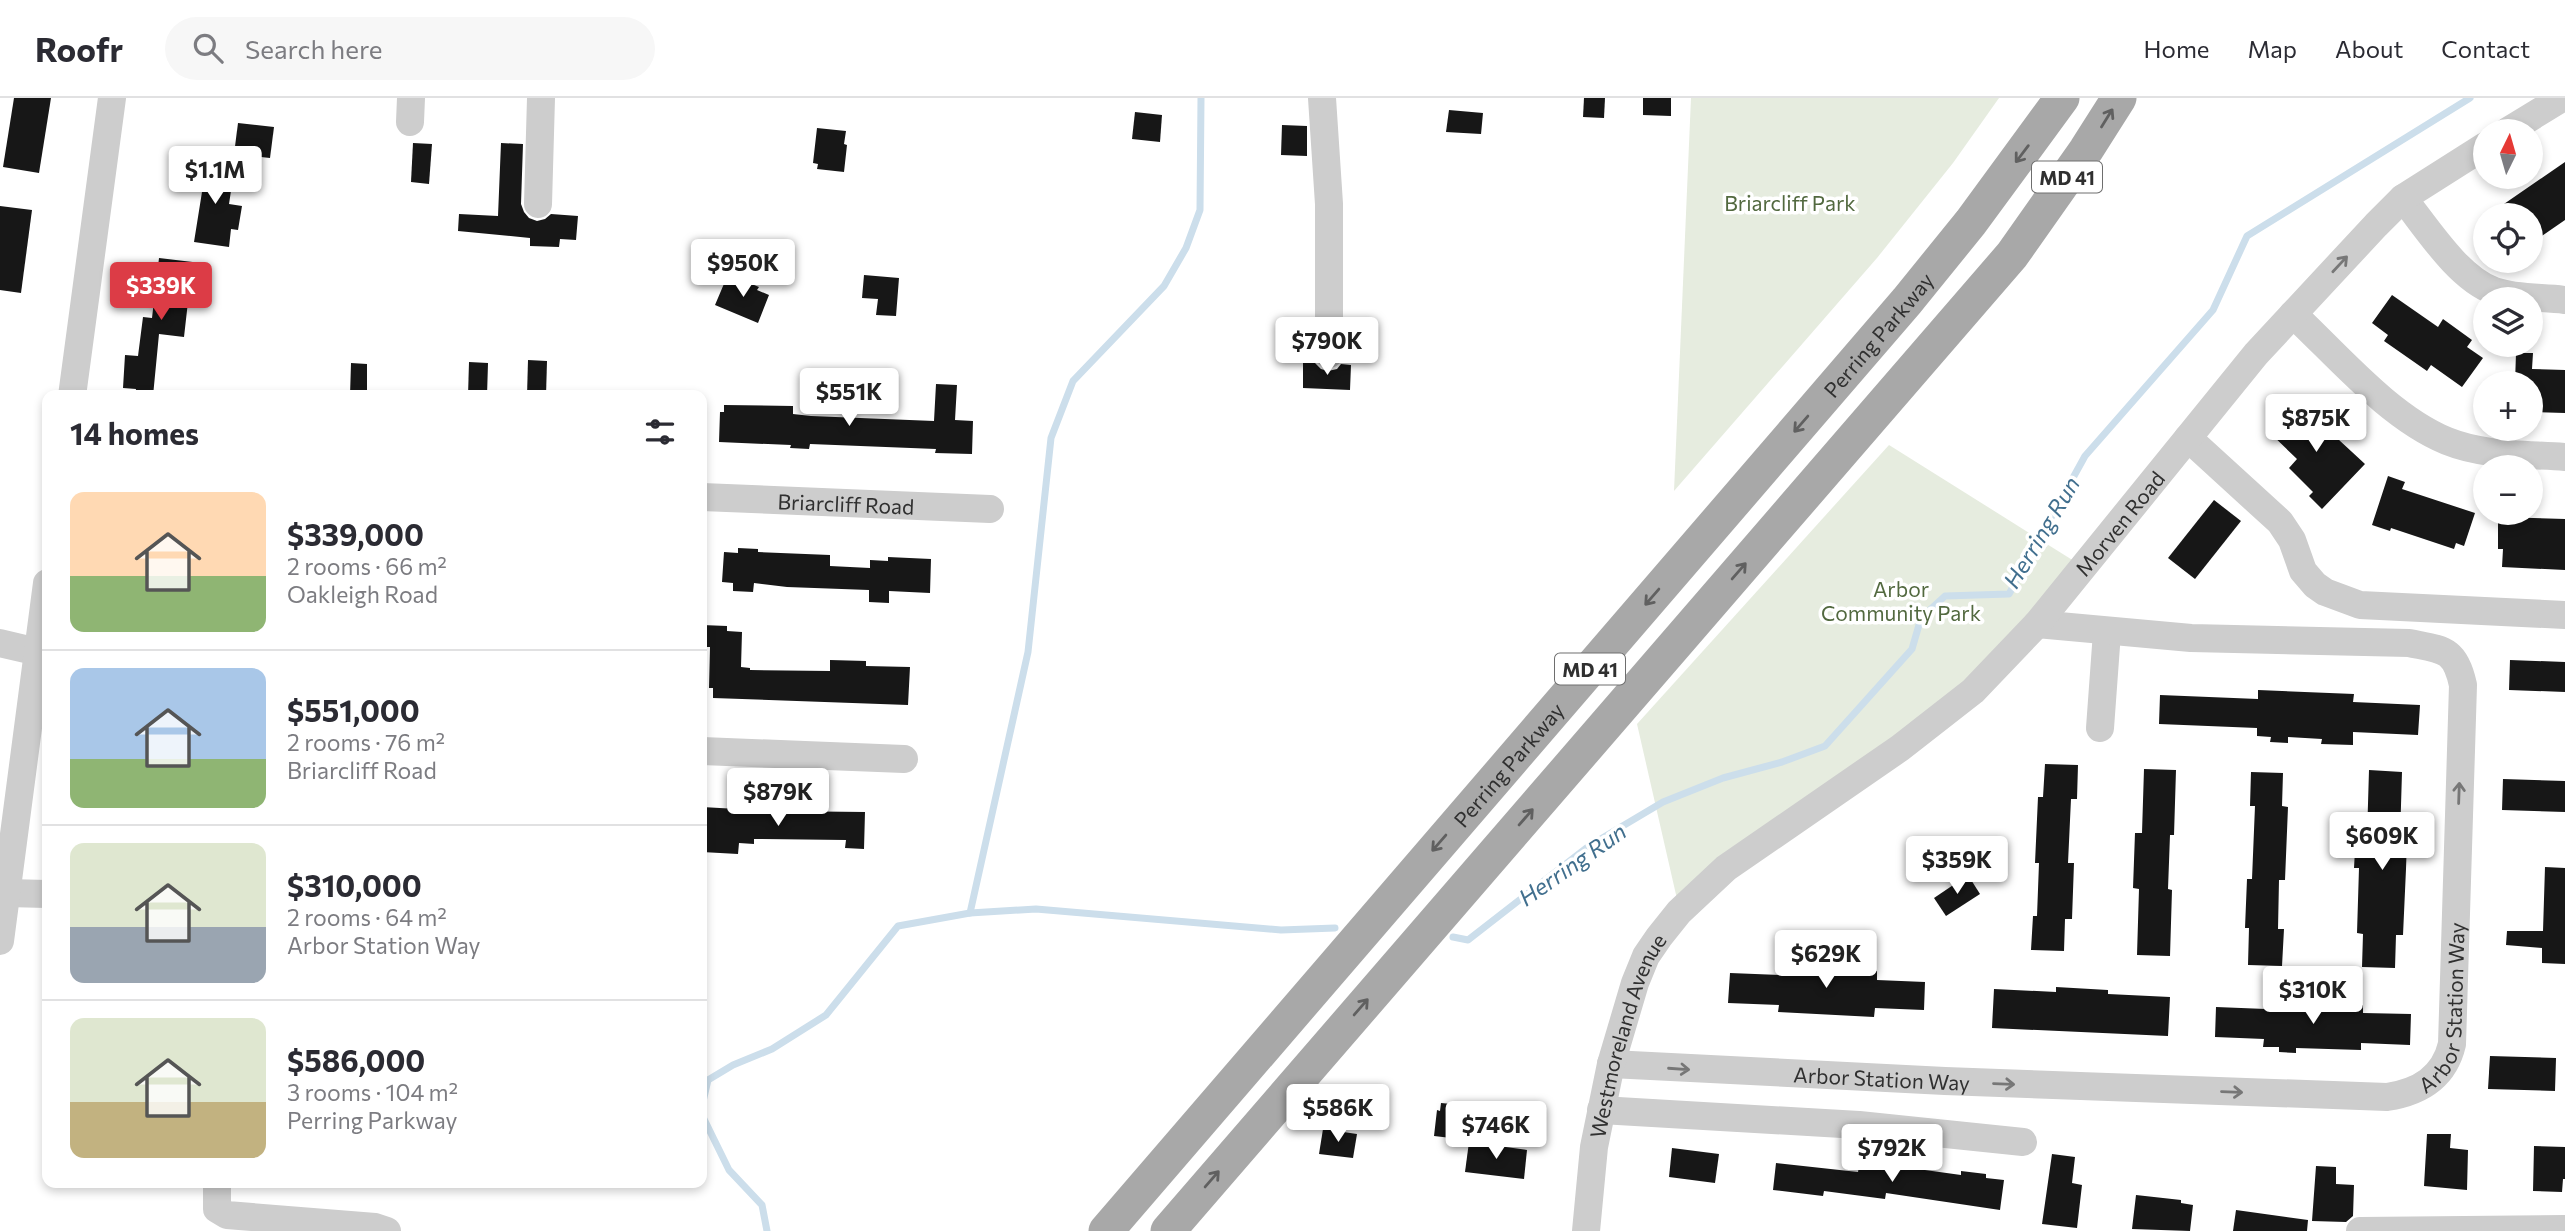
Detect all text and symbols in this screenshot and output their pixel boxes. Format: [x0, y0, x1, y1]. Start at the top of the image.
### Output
search box [165, 17, 655, 80]
text: Roofr [35, 28, 123, 69]
icon: search [189, 29, 227, 67]
text: Search here [245, 33, 383, 64]
text: Home [2144, 34, 2210, 63]
text: Map [2248, 34, 2297, 63]
text: About [2335, 34, 2403, 63]
text: Contact [2441, 34, 2530, 63]
one-way arrow [2099, 109, 2114, 128]
north arrow [2473, 119, 2543, 189]
map controls [2473, 119, 2543, 525]
one-way arrow [2015, 144, 2030, 162]
pin: $1.1M [166, 146, 264, 206]
text: $1.1M [185, 155, 245, 183]
road number: MD 41 [2032, 162, 2102, 192]
park label: Briarcliff Park [1724, 190, 1856, 215]
button: locate [2473, 203, 2543, 273]
pin: $950K [694, 240, 792, 299]
text: $950K [707, 248, 779, 276]
one-way arrow [2332, 255, 2348, 273]
pin: $339K [112, 262, 210, 322]
street label: Perring Parkway [1818, 267, 1938, 402]
text: $339K [126, 271, 196, 299]
button: layers [2473, 287, 2543, 357]
pin: $790K [1278, 317, 1376, 377]
text: $790K [1291, 326, 1363, 354]
pin: $551K [800, 368, 898, 428]
button: + [2473, 371, 2543, 441]
text: $551K [816, 377, 882, 405]
pin: $875K [2267, 394, 2365, 454]
text: $875K [2281, 403, 2351, 431]
icon: filters [641, 413, 679, 451]
text: 14 homes [70, 414, 199, 451]
one-way arrow [1793, 415, 1809, 433]
button: − [2473, 455, 2543, 525]
street label: Morven Road [2069, 465, 2169, 580]
water label: Herring Run [1997, 471, 2085, 593]
street label: Briarcliff Road [777, 488, 915, 518]
text: $339,000 [287, 515, 424, 552]
icon: home [126, 520, 210, 604]
text: 2 rooms · 66 m² [287, 552, 447, 580]
one-way arrow [1731, 562, 1747, 580]
park label: Arbor Community Park [1821, 576, 1981, 625]
text: Oakleigh Road [287, 580, 438, 608]
one-way arrow [1644, 587, 1660, 605]
road number: MD 41 [1555, 654, 1625, 684]
text: $551,000 [287, 691, 420, 728]
icon: home [126, 696, 210, 780]
street label: Perring Parkway [1448, 697, 1568, 831]
text: 2 rooms · 76 m² [287, 728, 445, 756]
text: Briarcliff Road [287, 756, 437, 784]
pin: $879K [729, 768, 827, 828]
text: $879K [743, 777, 813, 805]
one-way arrow [2453, 782, 2466, 805]
one-way arrow [1518, 808, 1534, 826]
pin: $609K [2333, 812, 2431, 872]
water label: Herring Run [1513, 817, 1631, 911]
text: $609K [2346, 821, 2418, 849]
one-way arrow [1431, 834, 1447, 852]
pin: $359K [1908, 836, 2006, 896]
text: $359K [1922, 845, 1992, 873]
text: $310,000 [287, 866, 422, 903]
icon: home [126, 871, 210, 955]
text: 2 rooms · 64 m² [287, 903, 447, 931]
street label: Arbor Station Way [2413, 922, 2468, 1097]
street label: Westmoreland Avenue [1584, 928, 1671, 1140]
pin: $629K [1777, 930, 1875, 990]
text: Arbor Station Way [287, 931, 480, 959]
text: $629K [1791, 939, 1861, 967]
pin: $310K [2264, 967, 2362, 1026]
text: $310K [2279, 975, 2347, 1003]
one-way arrow [1353, 998, 1369, 1016]
text: $586,000 [287, 1041, 425, 1078]
icon: home [126, 1046, 210, 1130]
street label: Arbor Station Way [1793, 1061, 1970, 1094]
one-way arrow [1667, 1063, 1690, 1076]
one-way arrow [1992, 1077, 2015, 1090]
text: 3 rooms · 104 m² [287, 1078, 458, 1106]
pin: $586K [1289, 1084, 1387, 1144]
one-way arrow [2220, 1085, 2243, 1098]
text: $586K [1302, 1093, 1374, 1121]
pin: $746K [1447, 1102, 1545, 1161]
text: Perring Parkway [287, 1106, 457, 1134]
text: $746K [1462, 1110, 1530, 1138]
pin: $792K [1843, 1124, 1941, 1184]
text: $792K [1858, 1133, 1926, 1161]
one-way arrow [1204, 1170, 1220, 1188]

